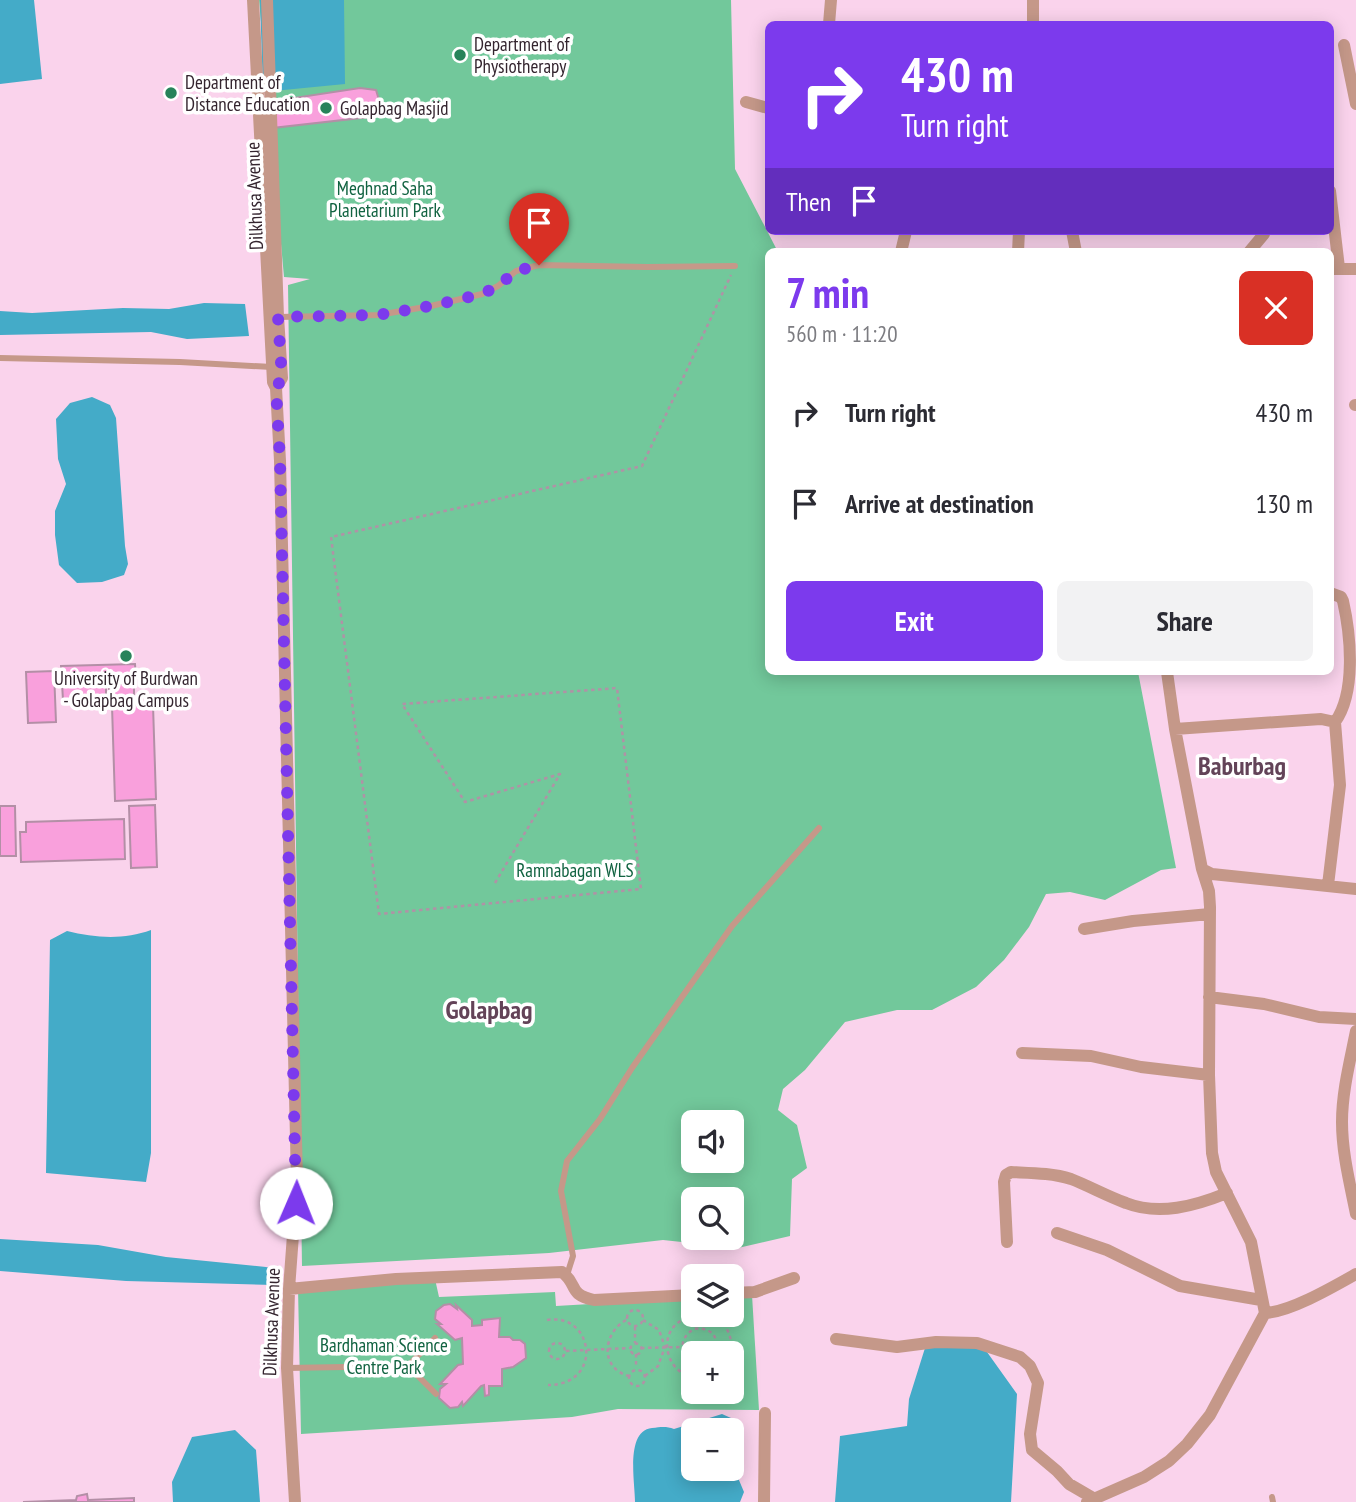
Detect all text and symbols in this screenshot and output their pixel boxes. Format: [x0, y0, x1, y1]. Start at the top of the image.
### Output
place label: Department of Physiotherapy [474, 32, 570, 78]
text: 430 m [901, 42, 1014, 106]
marker: Department of Physiotherapy [452, 47, 468, 63]
icon: right [786, 49, 877, 140]
place label: Department of Distance Education [185, 70, 310, 116]
marker: Department of Distance Education [163, 85, 179, 101]
place label: Golapbag Masjid [340, 96, 449, 120]
marker: Golapbag Masjid [318, 100, 334, 116]
text: Turn right [901, 104, 1009, 146]
street label: Dilkhusa Avenue [240, 141, 268, 250]
park label: Meghnad Saha Planetarium Park [329, 176, 442, 222]
icon: arrive [845, 182, 883, 220]
text: Then [786, 185, 831, 218]
pin [509, 193, 569, 265]
icon: arrive [520, 204, 558, 242]
text: 7 min [786, 265, 869, 320]
button: close [1239, 271, 1313, 345]
text: 560 m · 11:20 [786, 319, 898, 348]
icon: right [786, 394, 824, 432]
text: Turn right [845, 396, 936, 429]
text: 430 m [1255, 396, 1313, 429]
icon: arrive [786, 485, 824, 523]
text: Arrive at destination [845, 487, 1034, 520]
text: 130 m [1255, 487, 1313, 520]
button: Exit [786, 581, 1043, 661]
button: Share [1057, 581, 1313, 661]
marker: University of Burdwan - Golapbag Campus [118, 648, 134, 664]
place label: University of Burdwan - Golapbag Campus [54, 666, 198, 712]
district label: Baburbag [1198, 749, 1286, 782]
park label: Ramnabagan WLS [516, 858, 634, 882]
district label: Golapbag [445, 993, 533, 1026]
map controls [681, 1110, 744, 1481]
button: sound [681, 1110, 744, 1173]
position arrow [259, 1166, 333, 1240]
button: search [681, 1187, 744, 1250]
button: layers [681, 1264, 744, 1327]
street label: Dilkhusa Avenue [257, 1267, 285, 1376]
park label: Bardhaman Science Centre Park [320, 1333, 448, 1379]
button: + [681, 1341, 744, 1404]
button: − [681, 1418, 744, 1481]

